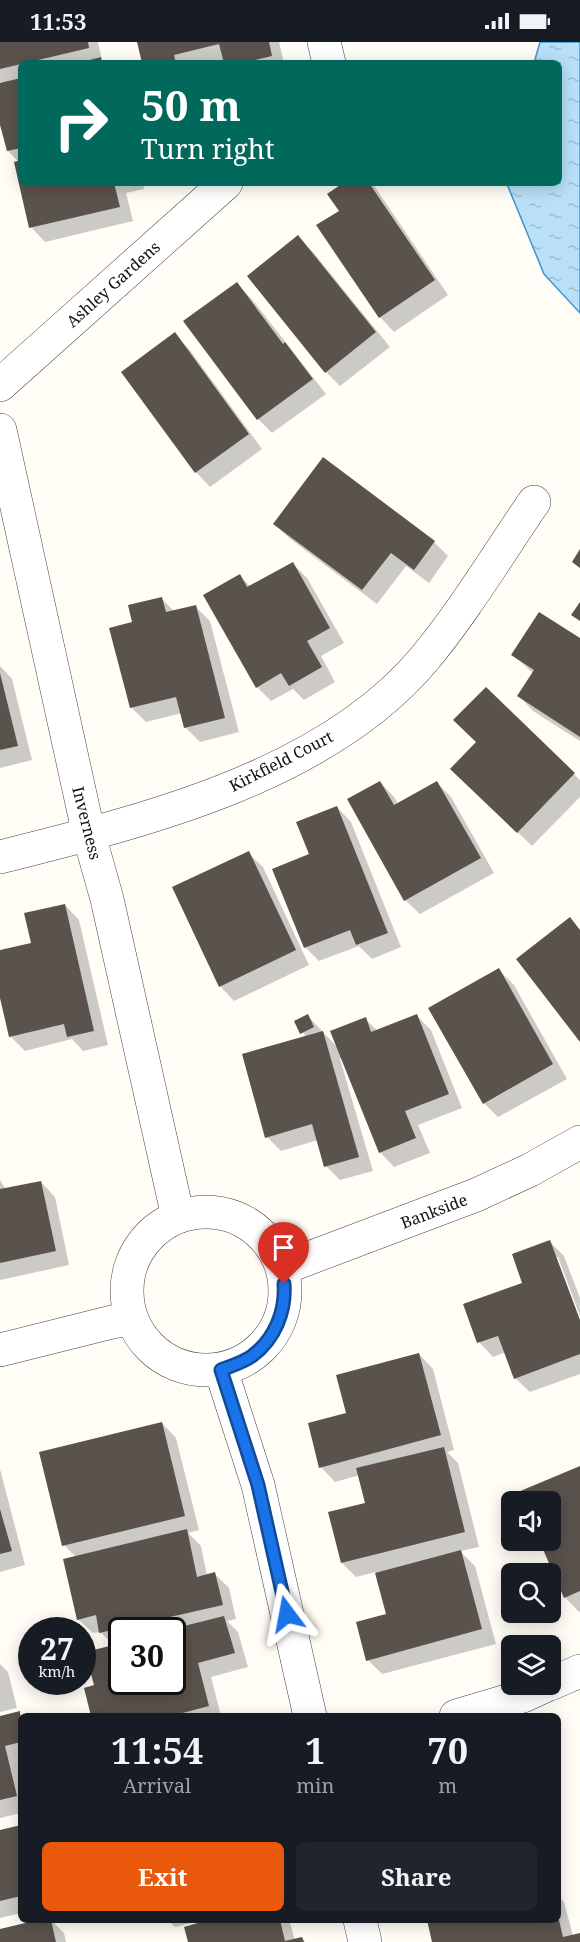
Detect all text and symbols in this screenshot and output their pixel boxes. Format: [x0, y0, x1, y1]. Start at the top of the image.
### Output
text: 11:53 [30, 6, 86, 36]
text: 50 m [141, 76, 241, 133]
icon: right [42, 84, 120, 162]
text: Turn right [141, 130, 274, 167]
street label: Ashley Gardens [61, 236, 165, 332]
street label: Kirkfield Court [225, 725, 337, 797]
street label: Inverness [67, 784, 107, 862]
street label: Bankside [397, 1188, 471, 1234]
pin [258, 1222, 309, 1284]
icon: arrive [267, 1231, 300, 1264]
map controls [501, 1491, 561, 1695]
button: sound [501, 1491, 561, 1551]
button: search [501, 1563, 561, 1623]
position arrow [255, 1582, 319, 1646]
speed limit sign: 30 [108, 1617, 186, 1695]
text: 27 [40, 1628, 74, 1669]
button: layers [501, 1635, 561, 1695]
text: km/h [39, 1661, 75, 1681]
text: 11:54 [111, 1726, 203, 1775]
text: 1 [305, 1726, 325, 1775]
text: 70 [427, 1726, 468, 1775]
text: Arrival [123, 1772, 191, 1799]
text: min [296, 1772, 334, 1799]
text: m [438, 1772, 457, 1799]
button: Exit [42, 1842, 284, 1911]
button: Share [296, 1842, 537, 1911]

